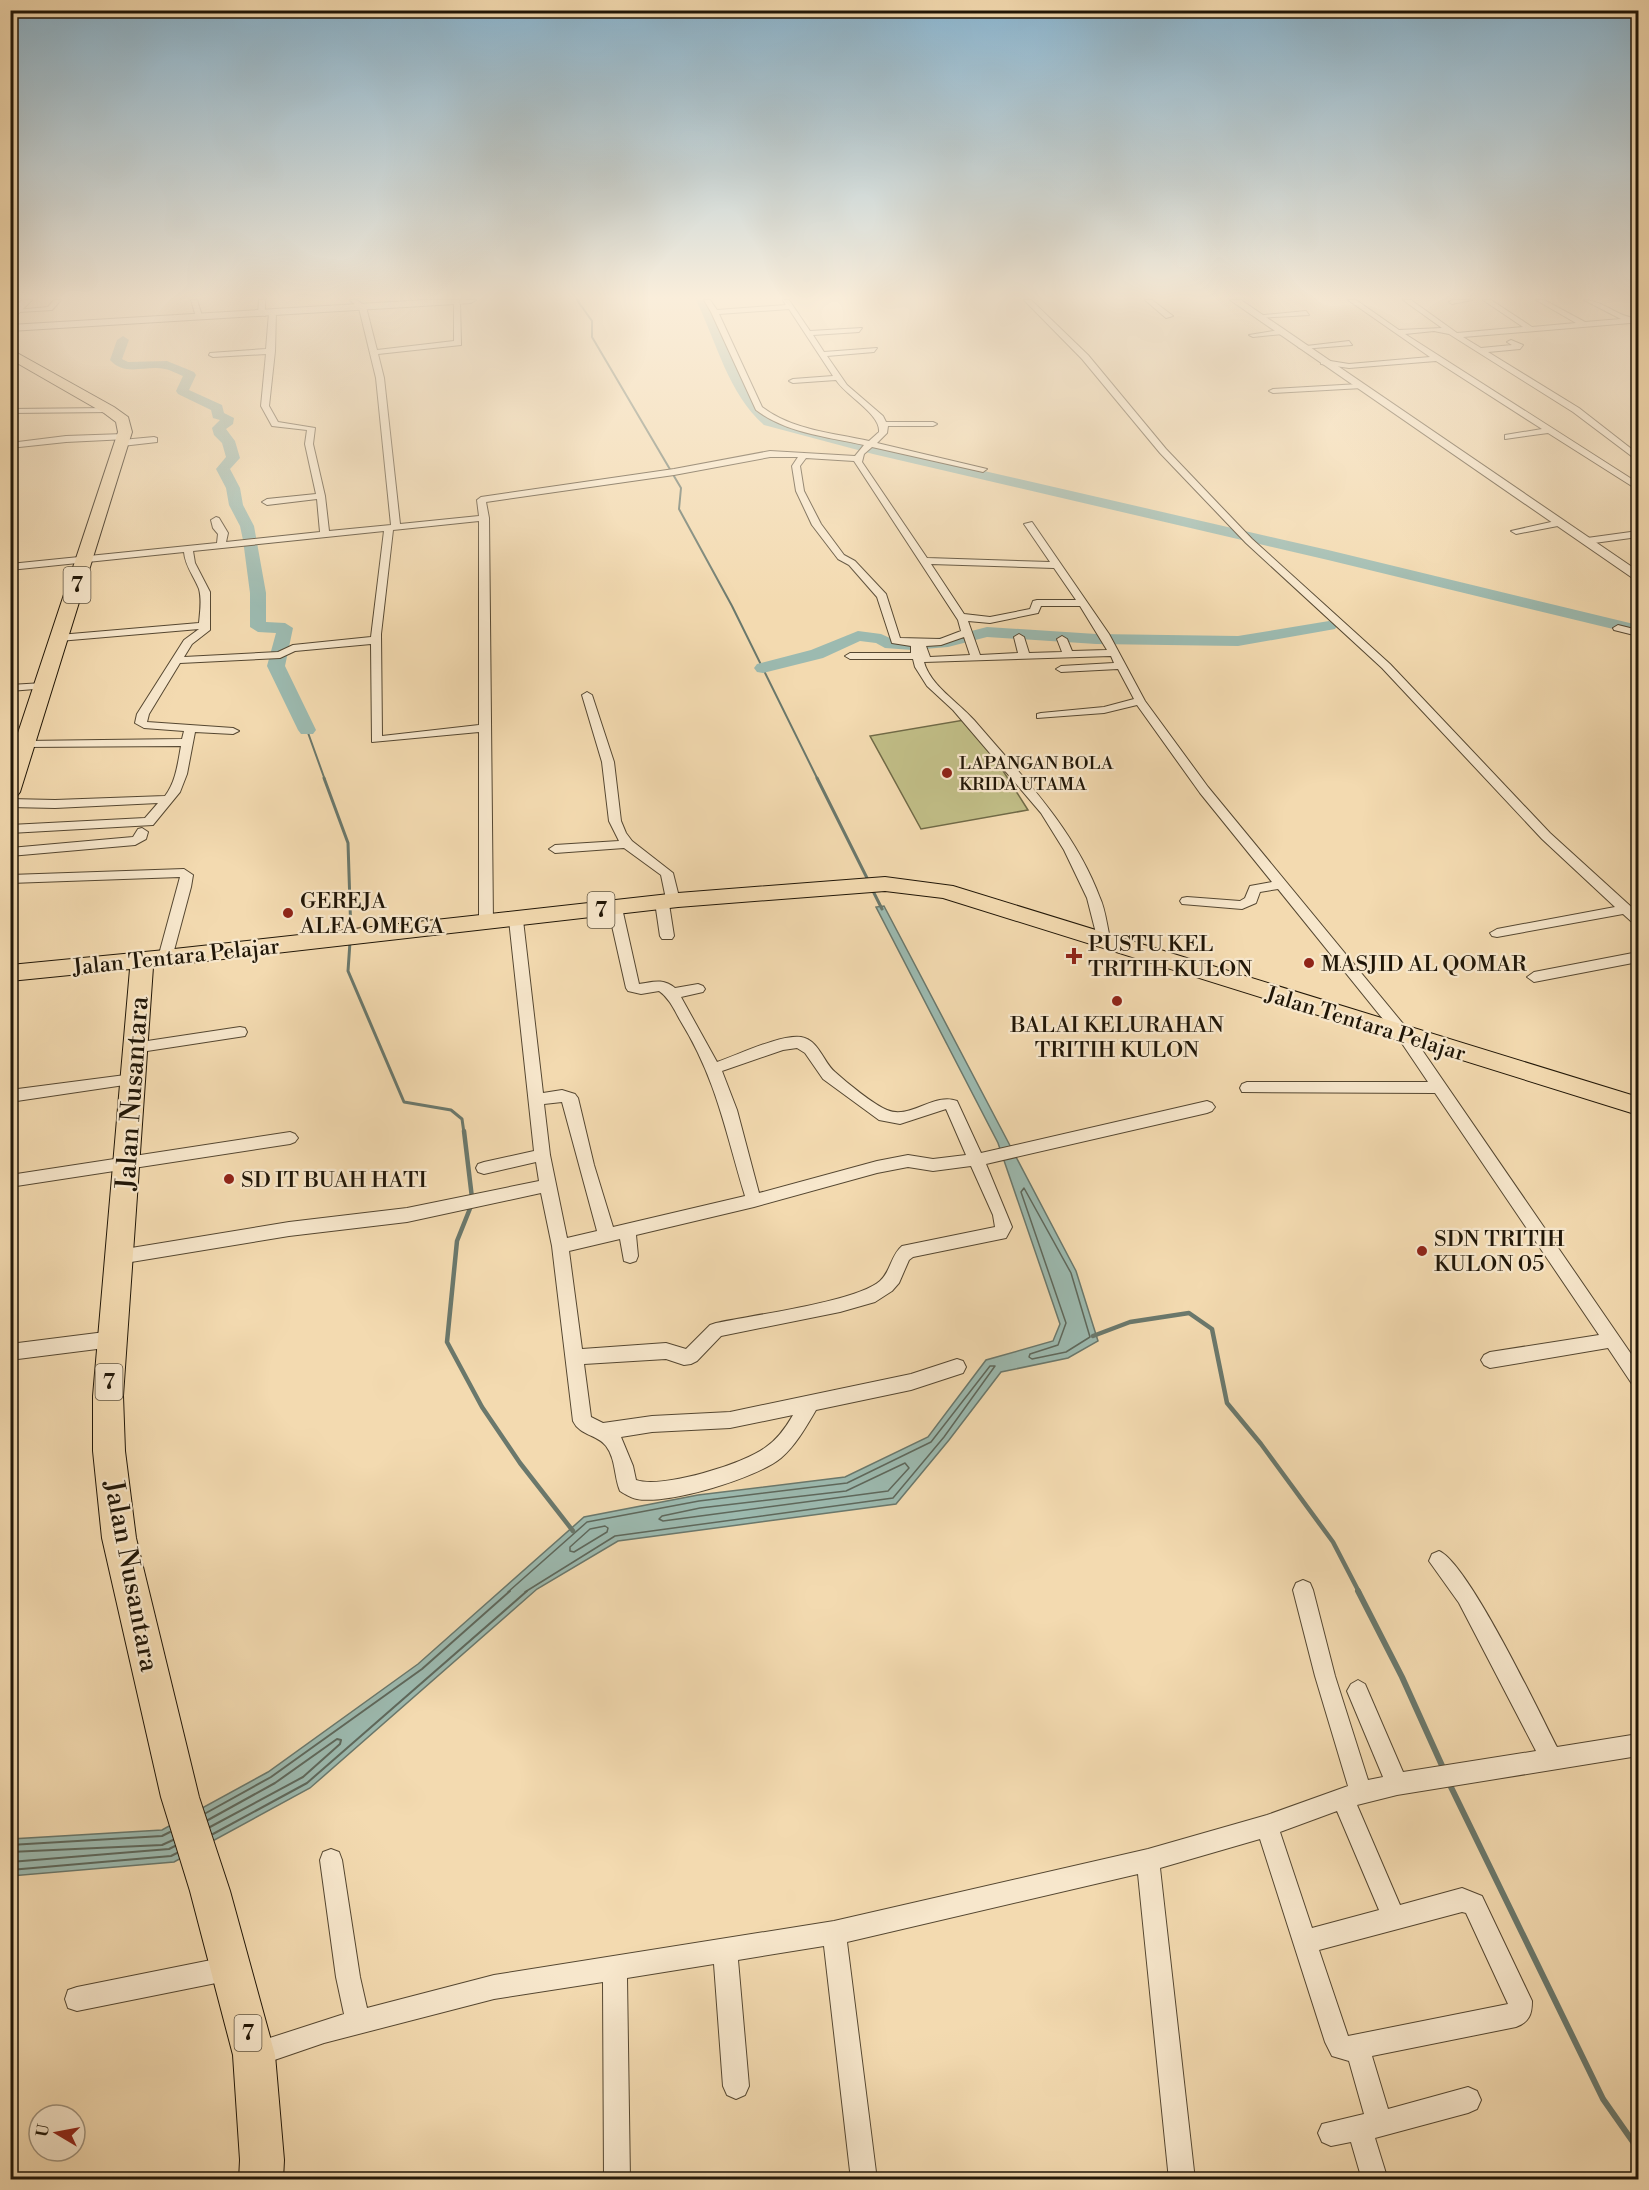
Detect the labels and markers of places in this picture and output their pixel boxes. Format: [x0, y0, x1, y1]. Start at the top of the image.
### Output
place label: LAPANGAN BOLA KRIDA UTAMA [959, 752, 1114, 796]
marker: LAPANGAN BOLA KRIDA UTAMA [940, 766, 954, 780]
place label: GEREJA ALFA OMEGA [299, 888, 445, 940]
marker: GEREJA ALFA OMEGA [281, 906, 295, 920]
place label: PUSTU KEL TRITIH KULON [1088, 931, 1253, 983]
marker: PUSTU KEL TRITIH KULON [1065, 947, 1083, 965]
place label: MASJID AL QOMAR [1321, 951, 1527, 978]
marker: MASJID AL QOMAR [1302, 956, 1316, 970]
marker: BALAI KELURAHAN TRITIH KULON [1110, 994, 1124, 1008]
place label: BALAI KELURAHAN TRITIH KULON [1009, 1012, 1224, 1064]
place label: SD IT BUAH HATI [241, 1167, 428, 1194]
marker: SD IT BUAH HATI [222, 1172, 236, 1186]
place label: SDN TRITIH KULON 05 [1434, 1226, 1565, 1278]
marker: SDN TRITIH KULON 05 [1415, 1244, 1429, 1258]

